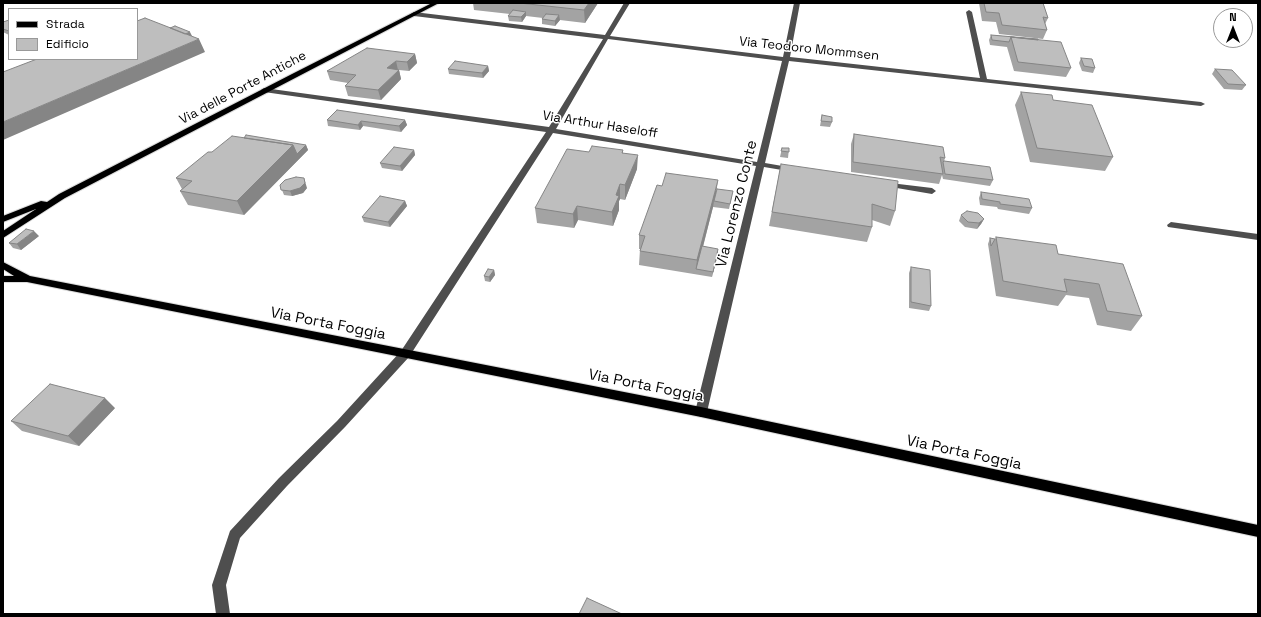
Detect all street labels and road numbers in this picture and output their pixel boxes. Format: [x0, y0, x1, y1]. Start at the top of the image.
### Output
street label: Via Teodoro Mommsen [738, 34, 880, 64]
street label: Via delle Porte Antiche [177, 48, 309, 128]
street label: Via Arthur Haseloff [541, 108, 659, 142]
street label: Via Lorenzo Conte [712, 139, 762, 269]
street label: Via Porta Foggia [269, 304, 387, 344]
street label: Via Porta Foggia [587, 366, 705, 406]
street label: Via Porta Foggia [905, 432, 1023, 474]

